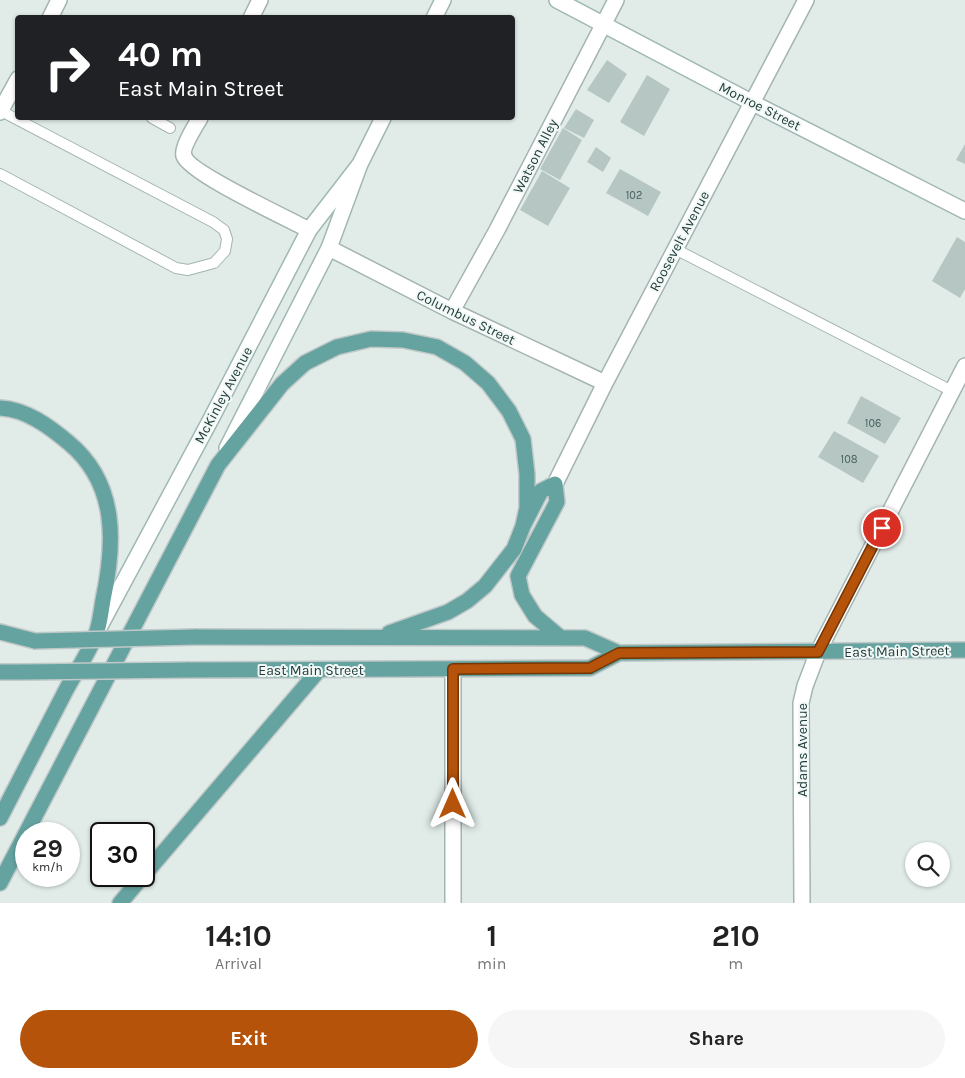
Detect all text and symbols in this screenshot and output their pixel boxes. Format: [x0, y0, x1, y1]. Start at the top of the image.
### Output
text: 40 m [118, 34, 203, 75]
icon: right [35, 35, 100, 100]
text: East Main Street [118, 76, 284, 102]
street label: Monroe Street [716, 79, 804, 134]
street label: Watson Alley [509, 116, 562, 196]
street label: Roosevelt Avenue [646, 188, 713, 294]
house number: 102 [626, 189, 642, 202]
street label: Columbus Street [414, 286, 518, 349]
street label: McKinley Avenue [191, 344, 256, 447]
house number: 106 [865, 417, 881, 430]
house number: 108 [841, 453, 858, 466]
pin [861, 507, 903, 549]
icon: arrive [868, 514, 896, 542]
street label: East Main Street [844, 642, 950, 661]
street label: East Main Street [258, 662, 364, 679]
street label: Adams Avenue [794, 703, 811, 797]
position arrow [426, 777, 478, 829]
speed limit sign: 30 [90, 822, 155, 887]
text: 29 [32, 834, 63, 863]
map controls [905, 842, 950, 887]
button: search [905, 842, 950, 887]
text: km/h [32, 860, 63, 874]
text: 14:10 [205, 918, 272, 954]
text: 1 [486, 918, 497, 954]
text: 210 [712, 918, 760, 954]
text: Arrival [215, 954, 262, 973]
text: min [477, 954, 506, 973]
text: m [728, 954, 743, 973]
button: Exit [20, 1010, 478, 1068]
button: Share [488, 1010, 945, 1068]

